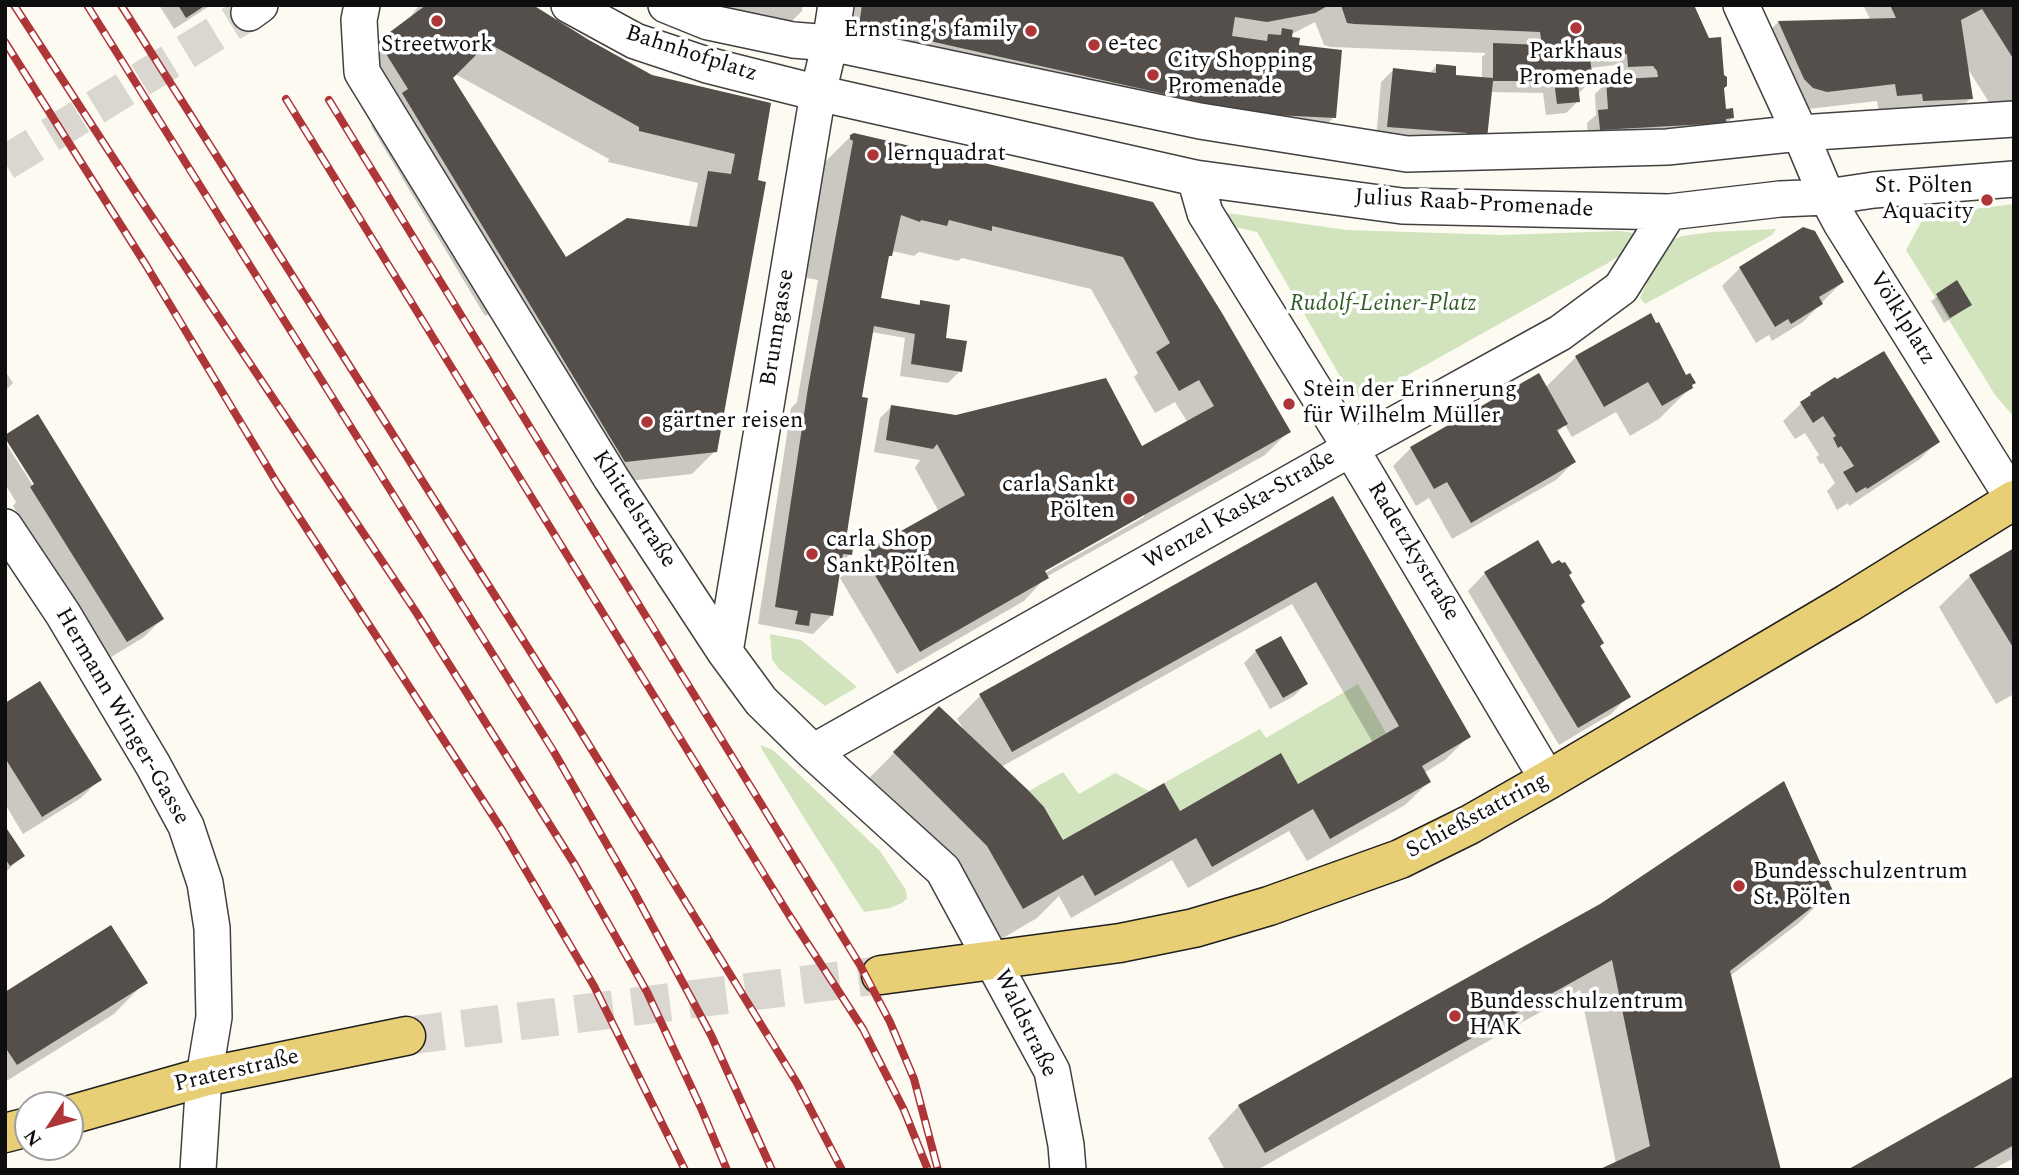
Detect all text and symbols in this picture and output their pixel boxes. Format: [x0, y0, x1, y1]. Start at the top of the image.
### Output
marker: Streetwork [429, 13, 445, 29]
place label: Ernsting's family [843, 17, 1017, 45]
marker: Parkhaus Promenade [1568, 20, 1584, 36]
street label: Bahnhofplatz [622, 21, 760, 89]
marker: Ernsting's family [1023, 23, 1039, 39]
place label: e-tec [1108, 31, 1158, 59]
place label: Streetwork [381, 32, 493, 60]
marker: e-tec [1086, 37, 1102, 53]
place label: Parkhaus Promenade [1518, 39, 1634, 93]
place label: City Shopping Promenade [1167, 48, 1313, 102]
marker: City Shopping Promenade [1145, 67, 1161, 83]
place label: lernquadrat [887, 141, 1006, 169]
marker: lernquadrat [865, 147, 881, 163]
place label: St. Pölten Aquacity [1875, 173, 1973, 227]
street label: Julius Raab-Promenade [1354, 185, 1594, 225]
marker: St. Pölten Aquacity [1979, 192, 1995, 208]
street label: Brunngasse [756, 267, 802, 389]
street label: Völklplatz [1862, 267, 1940, 371]
park label: Rudolf-Leiner-Platz [1290, 291, 1476, 319]
place label: Stein der Erinnerung für Wilhelm Müller [1303, 377, 1517, 431]
marker: Stein der Erinnerung für Wilhelm Müller [1281, 396, 1297, 412]
place label: gärtner reisen [661, 408, 803, 436]
marker: gärtner reisen [639, 414, 655, 430]
street label: Wenzel Kaska-Straße [1139, 445, 1341, 577]
street label: Khittelstraße [585, 446, 681, 574]
place label: carla Sankt Pölten [1002, 472, 1115, 526]
street label: Radetzkystraße [1360, 478, 1464, 626]
marker: carla Sankt Pölten [1121, 491, 1137, 507]
place label: carla Shop Sankt Pölten [826, 527, 956, 581]
marker: carla Shop Sankt Pölten [804, 546, 820, 562]
street label: Hermann Winger-Gasse [48, 604, 194, 830]
street label: Schießstattring [1402, 768, 1554, 866]
place label: Bundesschulzentrum St. Pölten [1753, 859, 1968, 913]
marker: Bundesschulzentrum St. Pölten [1731, 878, 1747, 894]
street label: Waldstraße [986, 966, 1062, 1082]
place label: Bundesschulzentrum HAK [1469, 989, 1684, 1043]
marker: Bundesschulzentrum HAK [1447, 1008, 1463, 1024]
street label: Praterstraße [172, 1044, 302, 1100]
north arrow [14, 1091, 84, 1161]
text: N [17, 1123, 50, 1152]

